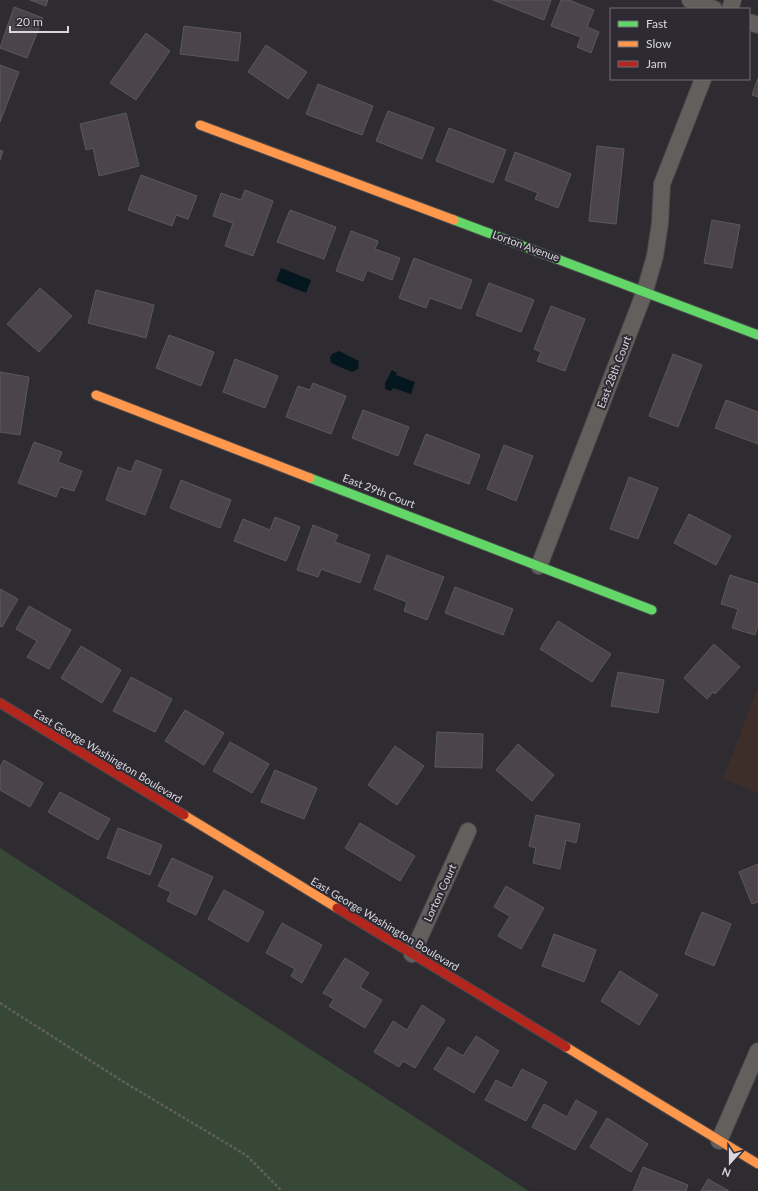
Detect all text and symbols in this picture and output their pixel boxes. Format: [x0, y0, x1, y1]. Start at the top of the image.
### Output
scale bar [10, 8, 68, 34]
legend [610, 8, 750, 80]
text: 20 m [16, 14, 43, 29]
text: Fast [646, 16, 668, 31]
text: Slow [646, 36, 672, 51]
text: Jam [646, 56, 667, 71]
street label: Lorton Avenue [491, 227, 562, 264]
street label: East 28th Court [594, 334, 633, 410]
street label: East 29th Court [341, 471, 417, 510]
street label: East George Washington Boulevard [32, 706, 185, 805]
street label: Lorton Court [421, 862, 459, 924]
street label: East George Washington Boulevard [309, 874, 462, 973]
north arrow [710, 1143, 750, 1183]
text: N [720, 1165, 733, 1180]

